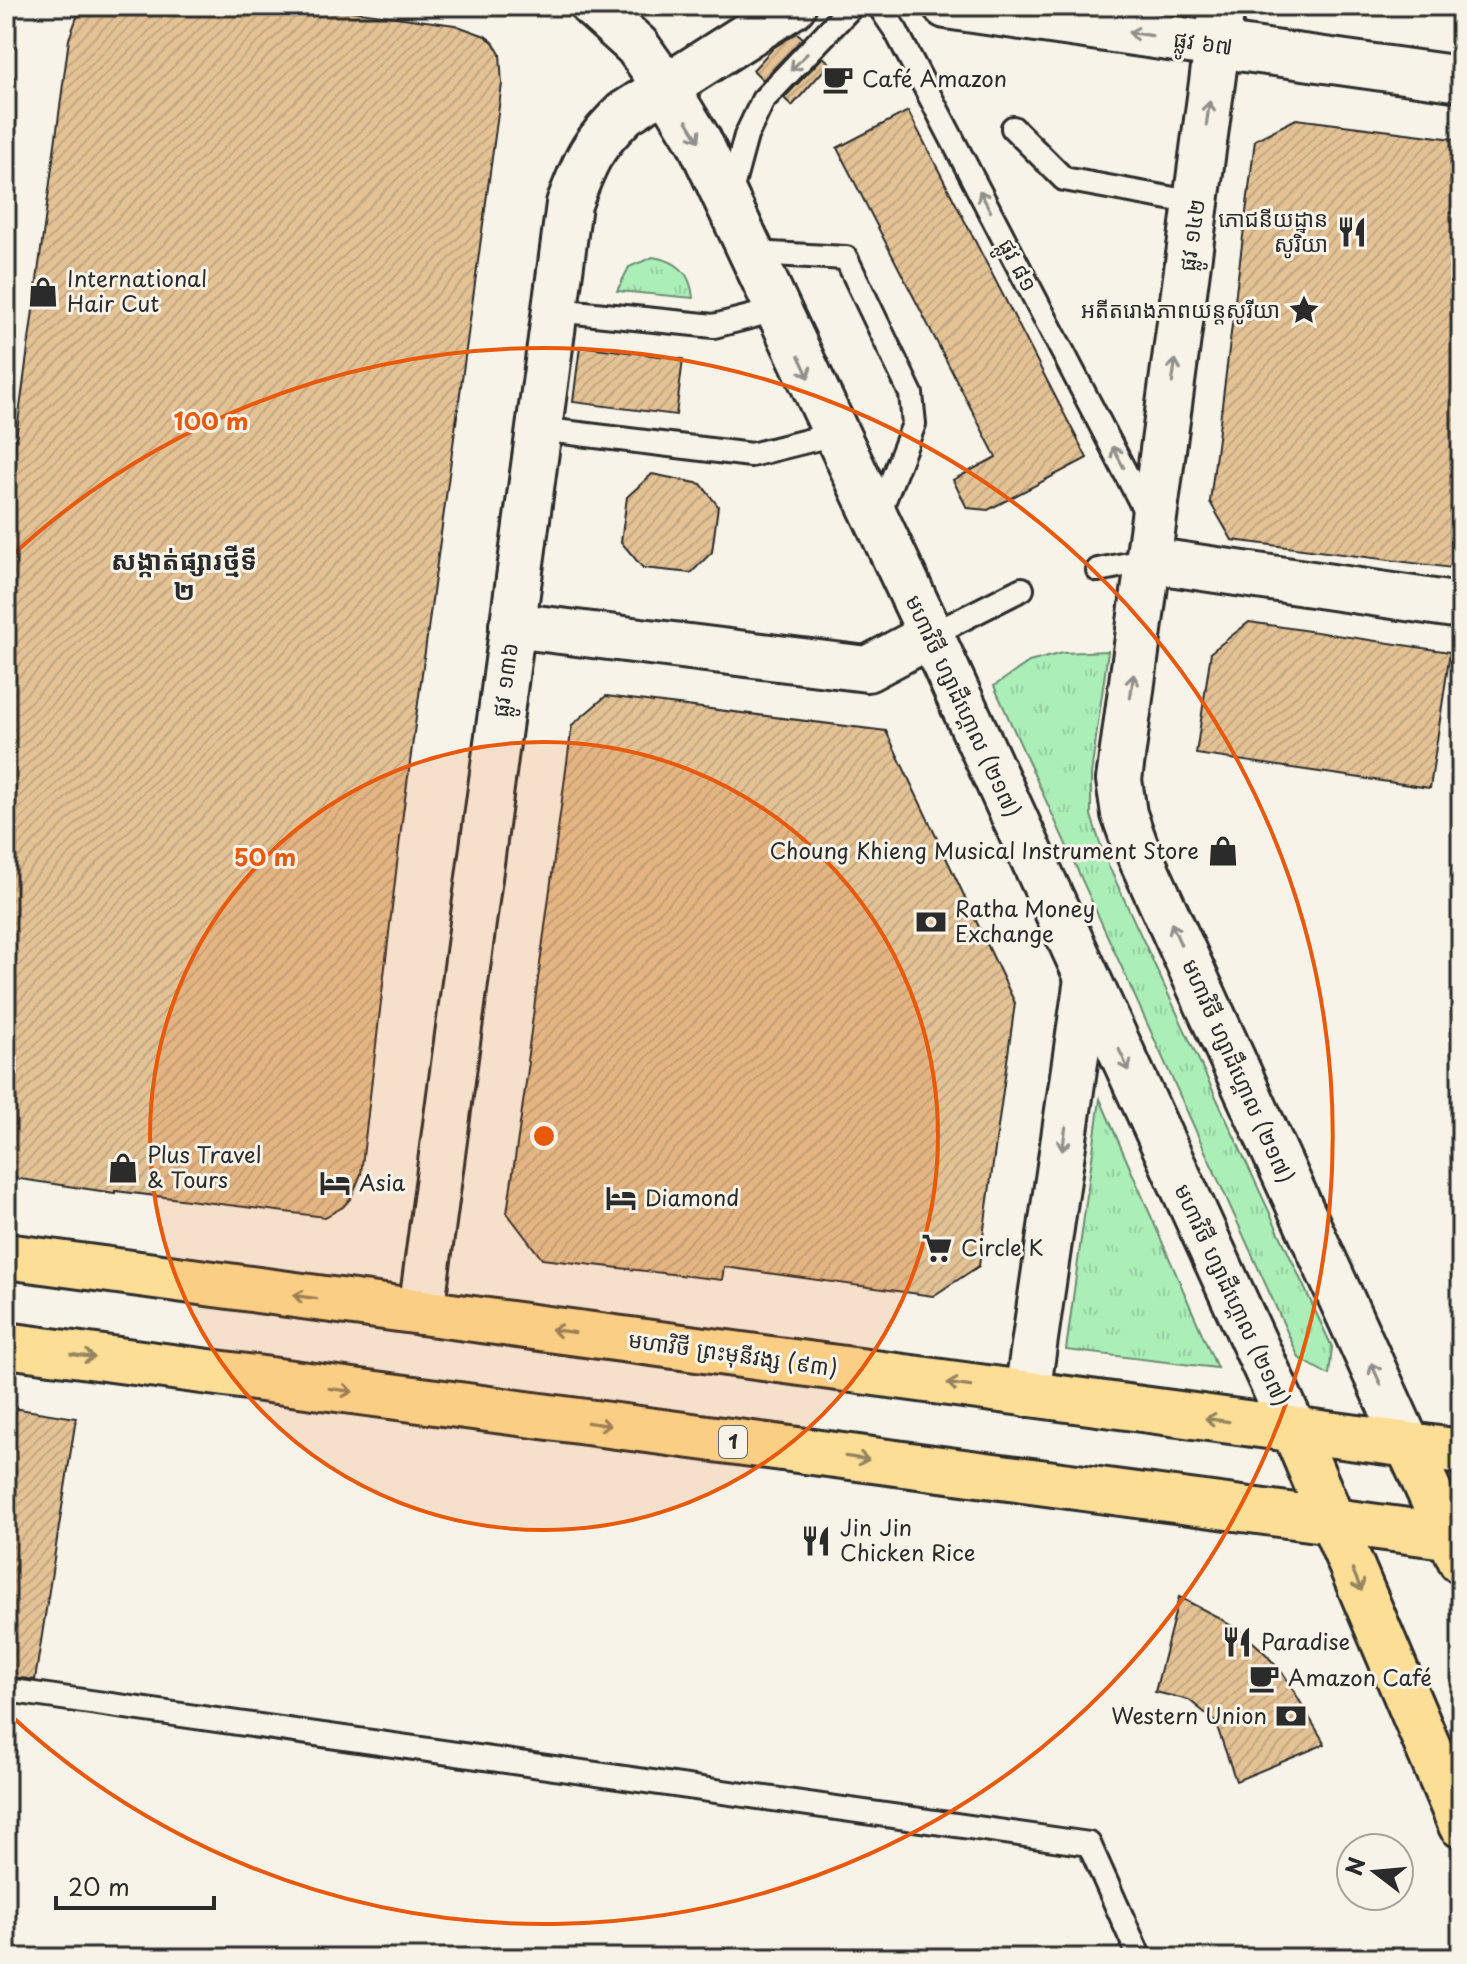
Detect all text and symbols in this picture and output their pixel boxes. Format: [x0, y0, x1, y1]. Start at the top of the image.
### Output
street label: ផ្លូវ ៦៧ [1171, 21, 1235, 67]
one-way arrow [1128, 26, 1153, 41]
one-way arrow [790, 52, 808, 72]
place label: Café Amazon [862, 61, 1007, 94]
cafe icon: Café Amazon [821, 62, 855, 96]
one-way arrow [1201, 101, 1216, 127]
one-way arrow [685, 119, 701, 142]
one-way arrow [976, 190, 992, 214]
street label: ផ្លូវ ១៤២ [1169, 196, 1217, 274]
place label: ភោជនីយដ្ឋាន សូរិយា [1218, 201, 1328, 259]
restaurant icon: ភោជនីយដ្ឋាន សូរិយា [1335, 215, 1369, 249]
street label: ផ្លូវ ៨១ [987, 232, 1047, 299]
place label: International Hair Cut [67, 261, 207, 319]
shop icon: International Hair Cut [26, 275, 60, 309]
place label: អតីតរោងភាពយន្តសូរីយា [1081, 292, 1280, 325]
place icon: អតីតរោងភាពយន្តសូរីយា [1287, 293, 1321, 327]
one-way arrow [797, 354, 812, 379]
one-way arrow [1167, 359, 1182, 384]
text: 100 m [174, 402, 248, 438]
one-way arrow [1109, 445, 1125, 469]
district label: សង្កាត់ផ្សារថ្មីទី ២ [111, 540, 257, 609]
street label: មហាវិថី ហ្សាដឺហ្គោល (២១៧) [898, 589, 1030, 822]
street label: ផ្លូវ ១៣៦ [482, 640, 531, 720]
one-way arrow [1125, 674, 1140, 699]
place label: Choung Khieng Musical Instrument Store [770, 833, 1199, 866]
shop icon: Choung Khieng Musical Instrument Store [1206, 834, 1240, 868]
text: 50 m [234, 838, 296, 874]
place label: Ratha Money Exchange [955, 891, 1095, 949]
bank icon: Ratha Money Exchange [914, 905, 948, 939]
one-way arrow [1168, 922, 1183, 946]
street label: មហាវិថី ហ្សាដឹហ្គោល (២១៧) [1175, 953, 1304, 1188]
one-way arrow [1118, 1047, 1133, 1072]
centre of rings [530, 1122, 558, 1150]
one-way arrow [1056, 1126, 1071, 1151]
place label: Plus Travel & Tours [147, 1137, 262, 1195]
shop icon: Plus Travel & Tours [106, 1151, 140, 1185]
place label: Asia [359, 1165, 406, 1198]
hotel icon: Asia [318, 1166, 352, 1200]
street label: មហាវិថី ហ្សាដឺហ្គោល (២១៧) [1167, 1178, 1299, 1411]
place label: Diamond [645, 1180, 739, 1213]
hotel icon: Diamond [604, 1181, 638, 1215]
place label: Circle K [961, 1230, 1044, 1263]
supermarket icon: Circle K [920, 1231, 954, 1265]
one-way arrow [292, 1289, 319, 1304]
street label: មហាវិថី ព្រះមុនីវង្ស (៩៣) [626, 1321, 840, 1384]
one-way arrow [550, 1324, 577, 1339]
one-way arrow [70, 1349, 95, 1364]
one-way arrow [1368, 1363, 1383, 1387]
one-way arrow [947, 1377, 972, 1392]
one-way arrow [328, 1383, 353, 1398]
one-way arrow [1205, 1412, 1230, 1427]
one-way arrow [586, 1417, 611, 1432]
road number: 1 [719, 1426, 747, 1458]
one-way arrow [843, 1451, 869, 1466]
place label: Jin Jin Chicken Rice [840, 1510, 975, 1568]
restaurant icon: Jin Jin Chicken Rice [799, 1524, 833, 1558]
one-way arrow [1350, 1567, 1365, 1592]
place label: Paradise [1261, 1624, 1350, 1657]
restaurant icon: Paradise [1220, 1625, 1254, 1659]
place label: Amazon Café [1288, 1660, 1432, 1693]
cafe icon: Amazon Café [1247, 1661, 1281, 1695]
place label: Western Union [1111, 1698, 1267, 1731]
bank icon: Western Union [1274, 1699, 1308, 1733]
north arrow [1335, 1832, 1415, 1912]
text: N [1336, 1853, 1373, 1879]
scale bar [56, 1860, 214, 1910]
text: 20 m [68, 1868, 130, 1904]

